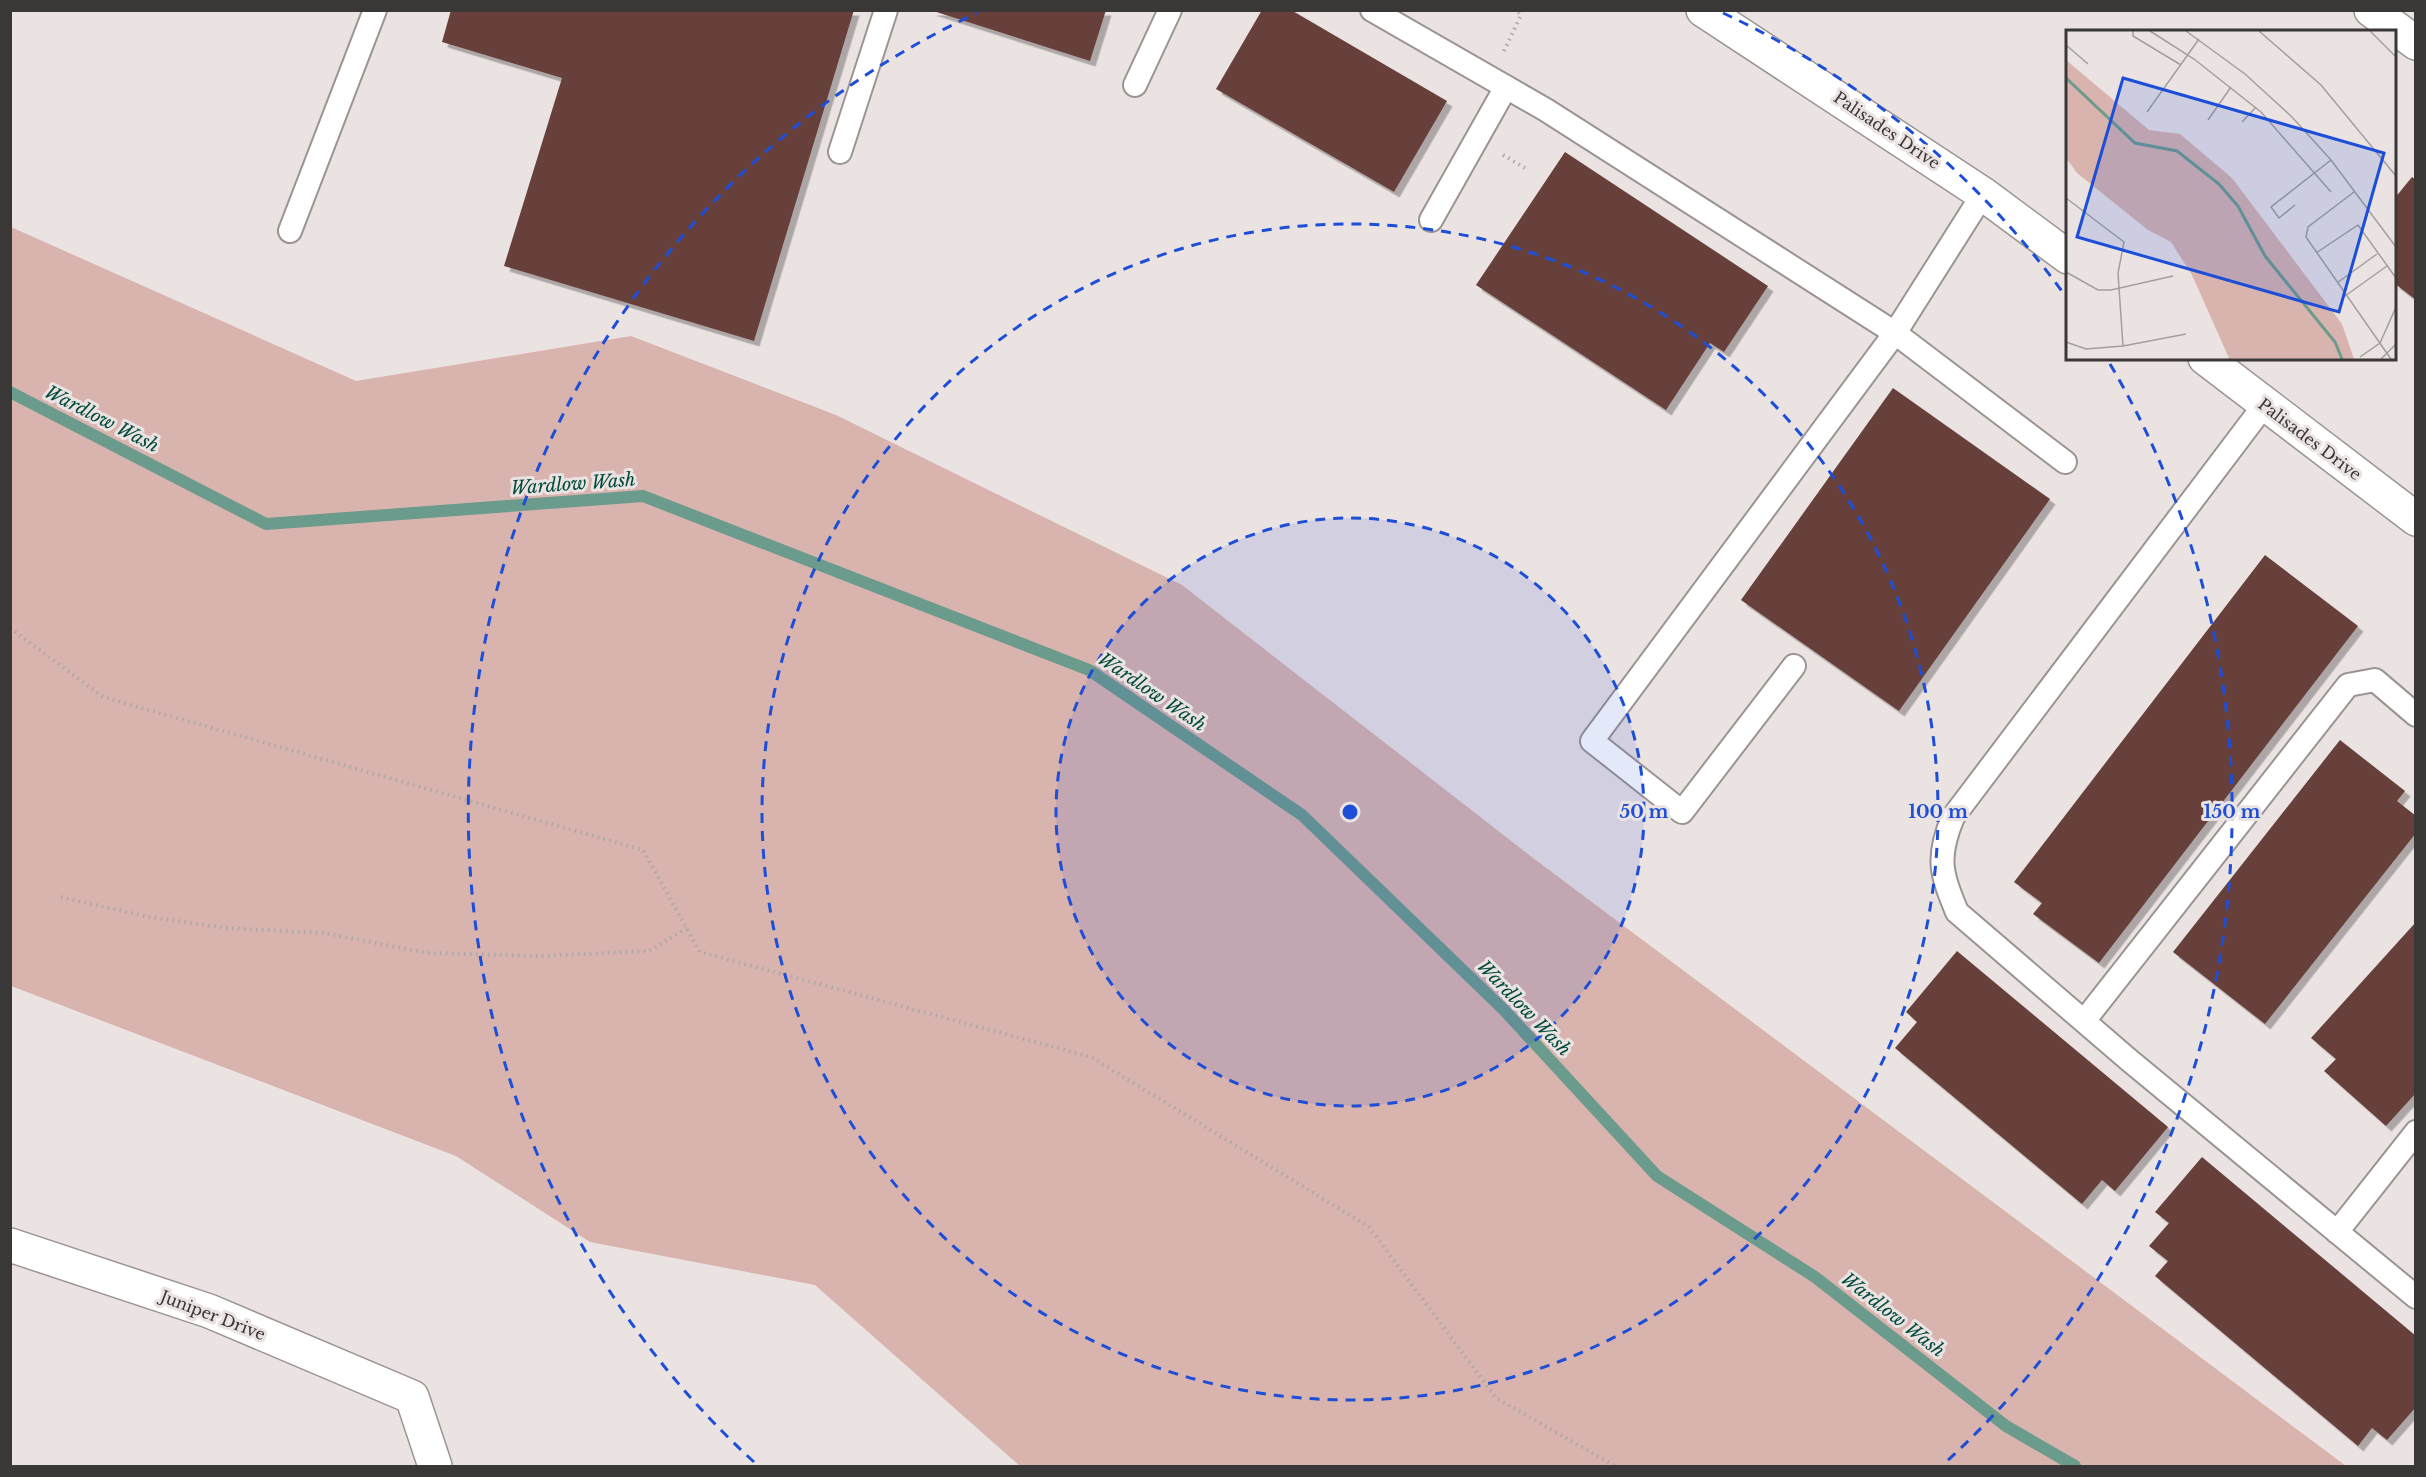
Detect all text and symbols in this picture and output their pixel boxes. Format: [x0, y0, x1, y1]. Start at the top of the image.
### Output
inset map [2066, 30, 2396, 360]
street label: Palisades Drive [1830, 87, 1944, 173]
water label: Wardlow Wash [41, 381, 163, 457]
street label: Palisades Drive [2254, 394, 2366, 484]
water label: Wardlow Wash [510, 469, 636, 499]
water label: Wardlow Wash [1094, 648, 1210, 736]
text: 50 m [1620, 801, 1669, 823]
text: 100 m [1908, 801, 1968, 823]
text: 150 m [2204, 801, 2261, 823]
centre of rings [1340, 802, 1360, 822]
water label: Wardlow Wash [1473, 955, 1575, 1061]
water label: Wardlow Wash [1837, 1268, 1949, 1362]
street label: Juniper Drive [156, 1285, 268, 1344]

